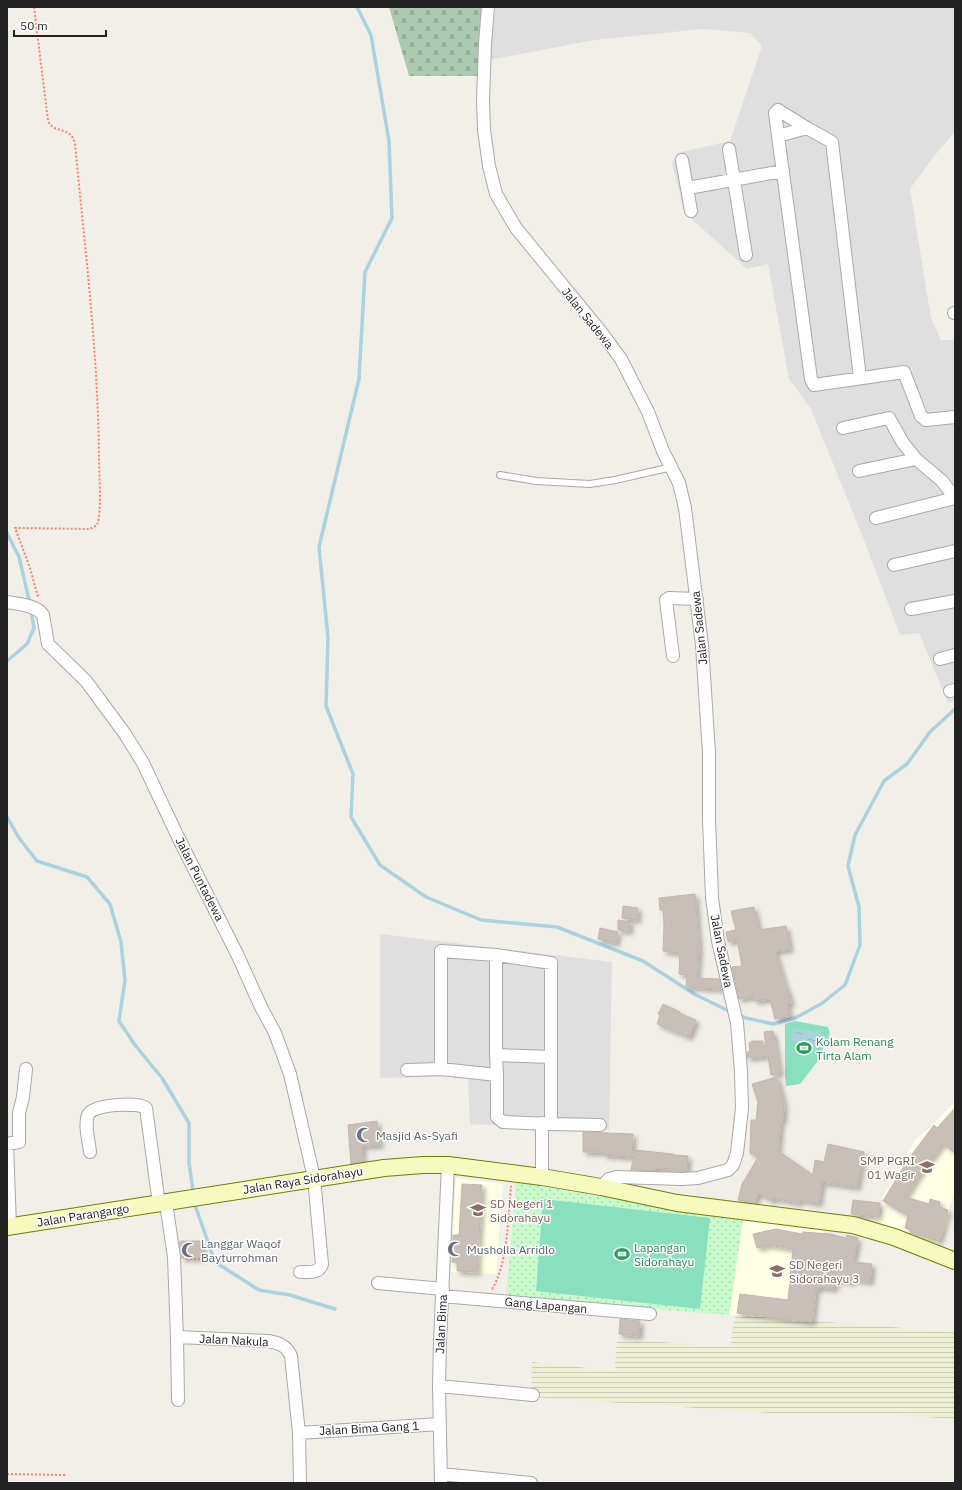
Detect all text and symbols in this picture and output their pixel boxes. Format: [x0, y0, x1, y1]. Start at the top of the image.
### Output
scale bar [14, 12, 106, 38]
text: 50 m [20, 18, 48, 33]
street label: Jalan Sadewa [559, 284, 618, 352]
street label: Jalan Sadewa [688, 590, 710, 666]
street label: Jalan Puntadewa [172, 834, 228, 924]
street label: Jalan Sadewa [708, 913, 737, 989]
place label: Kolam Renang Tirta Alam [816, 1034, 894, 1063]
sports icon: Kolam Renang Tirta Alam [795, 1039, 813, 1057]
mosque icon: Masjid As-Syafi [355, 1126, 373, 1144]
place label: Masjid As-Syafi [376, 1128, 458, 1143]
place label: SMP PGRI 01 Wagir [860, 1153, 916, 1182]
school or university icon: SMP PGRI 01 Wagir [918, 1158, 936, 1176]
street label: Jalan Raya Sidorahayu [242, 1163, 364, 1197]
place label: SD Negeri 1 Sidorahayu [490, 1196, 553, 1225]
street label: Jalan Parangargo [36, 1200, 130, 1230]
school or university icon: SD Negeri 1 Sidorahayu [469, 1201, 487, 1219]
place label: Langgar Waqof Bayturrohman [201, 1236, 281, 1265]
mosque icon: Musholla Arridlo [446, 1240, 464, 1258]
place label: Lapangan Sidorahayu [634, 1240, 694, 1269]
mosque icon: Langgar Waqof Bayturrohman [180, 1241, 198, 1259]
place label: Musholla Arridlo [467, 1242, 555, 1257]
sports icon: Lapangan Sidorahayu [613, 1245, 631, 1263]
place label: SD Negeri Sidorahayu 3 [789, 1257, 859, 1286]
school or university icon: SD Negeri Sidorahayu 3 [768, 1262, 786, 1280]
street label: Jalan Bima [432, 1293, 450, 1354]
street label: Gang Lapangan [504, 1294, 588, 1316]
street label: Jalan Nakula [199, 1331, 270, 1349]
street label: Jalan Bima Gang 1 [319, 1418, 419, 1438]

